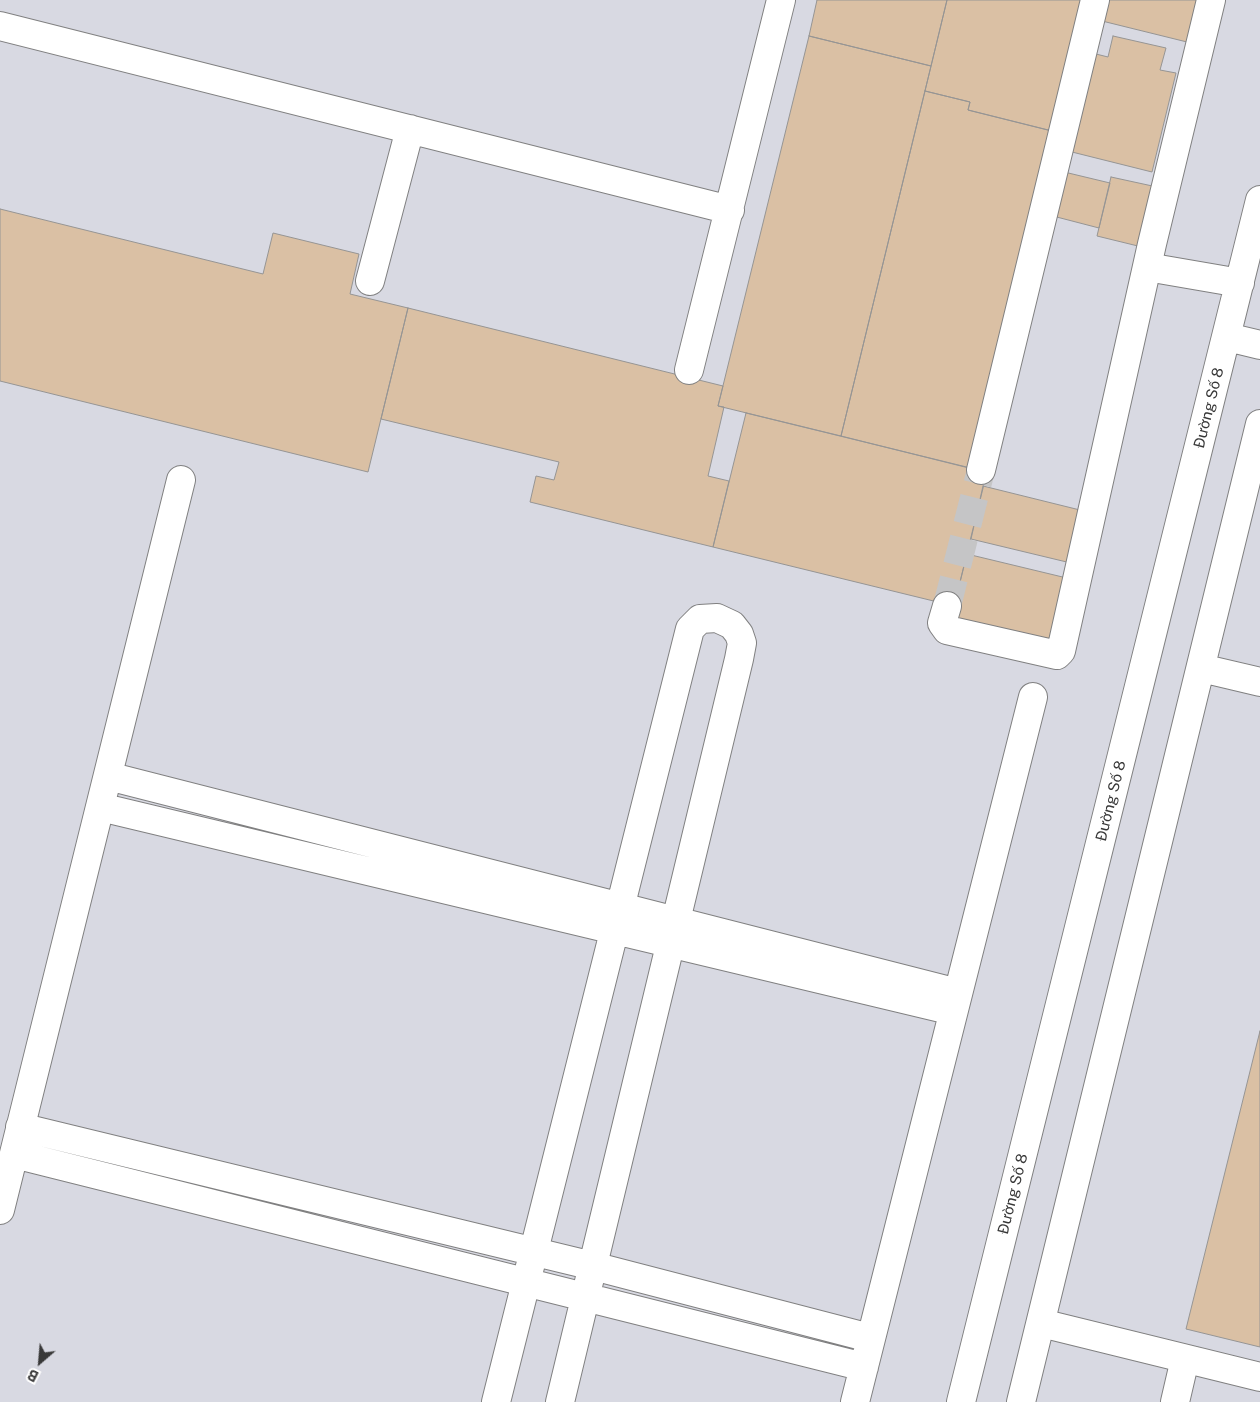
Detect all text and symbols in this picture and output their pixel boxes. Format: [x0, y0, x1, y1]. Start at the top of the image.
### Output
street label: Đường Số 8 [1190, 366, 1228, 450]
street label: Đường Số 8 [1092, 759, 1130, 843]
street label: Đường Số 8 [994, 1152, 1032, 1236]
north arrow [15, 1337, 65, 1387]
text: B [25, 1366, 41, 1385]

